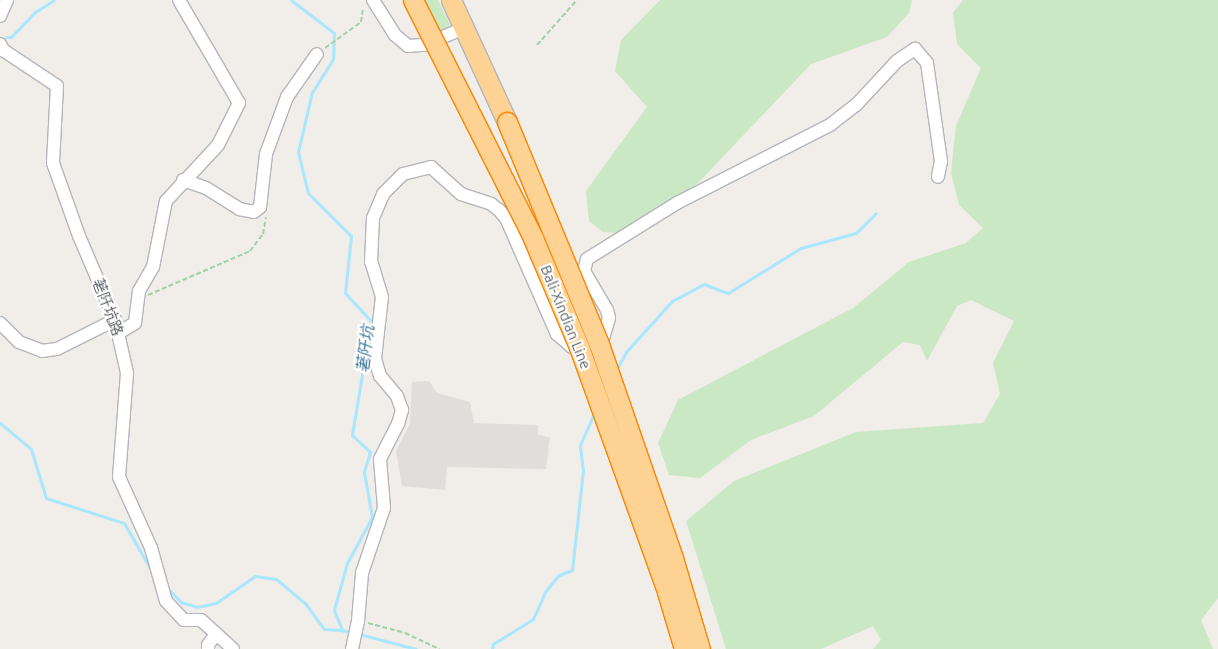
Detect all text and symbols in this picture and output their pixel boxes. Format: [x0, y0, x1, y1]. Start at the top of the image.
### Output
street label: Bali-Xindian Line [537, 262, 595, 372]
street label: 荖阡坑路 [89, 276, 127, 338]
water label: 荖阡坑 [353, 324, 377, 374]

